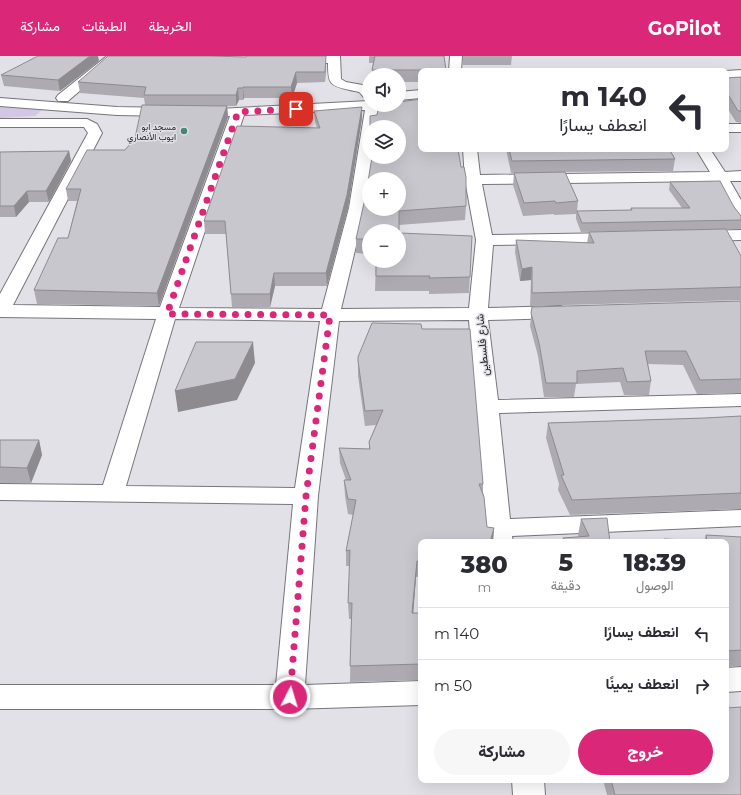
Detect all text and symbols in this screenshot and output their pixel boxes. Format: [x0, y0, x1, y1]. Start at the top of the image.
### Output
text: مشاركة [20, 17, 60, 35]
text: الطبقات [82, 17, 126, 35]
text: الخريطة [148, 17, 192, 35]
text: GoPilot [648, 17, 721, 40]
map controls [362, 68, 406, 268]
button: sound [362, 68, 406, 112]
text: 140 m [560, 79, 647, 113]
icon: left [661, 84, 713, 136]
pin [279, 92, 313, 126]
icon: arrive [285, 98, 307, 120]
text: انعطف يسارًا [559, 114, 647, 136]
button: layers [362, 120, 406, 164]
place label: مسجد ابو ايوب الأنصاري [127, 121, 176, 144]
marker: مسجد ابو ايوب الأنصاري [179, 126, 189, 136]
button: + [362, 172, 406, 216]
button: − [362, 224, 406, 268]
street label: شارع فلسطين [472, 313, 493, 377]
text: 5 [558, 548, 573, 577]
text: 18:39 [624, 548, 686, 577]
text: 380 [461, 550, 508, 579]
text: دقيقة [551, 577, 581, 593]
text: الوصول [636, 577, 674, 593]
text: m [477, 579, 491, 595]
text: انعطف يسارًا [604, 622, 679, 641]
icon: left [691, 623, 713, 645]
text: 140 m [434, 624, 479, 643]
text: انعطف يمينًا [606, 674, 679, 693]
icon: right [691, 675, 713, 697]
position arrow [269, 676, 311, 718]
text: 50 m [434, 676, 472, 695]
button: مشاركة [434, 729, 570, 775]
button: خروج [578, 729, 713, 775]

